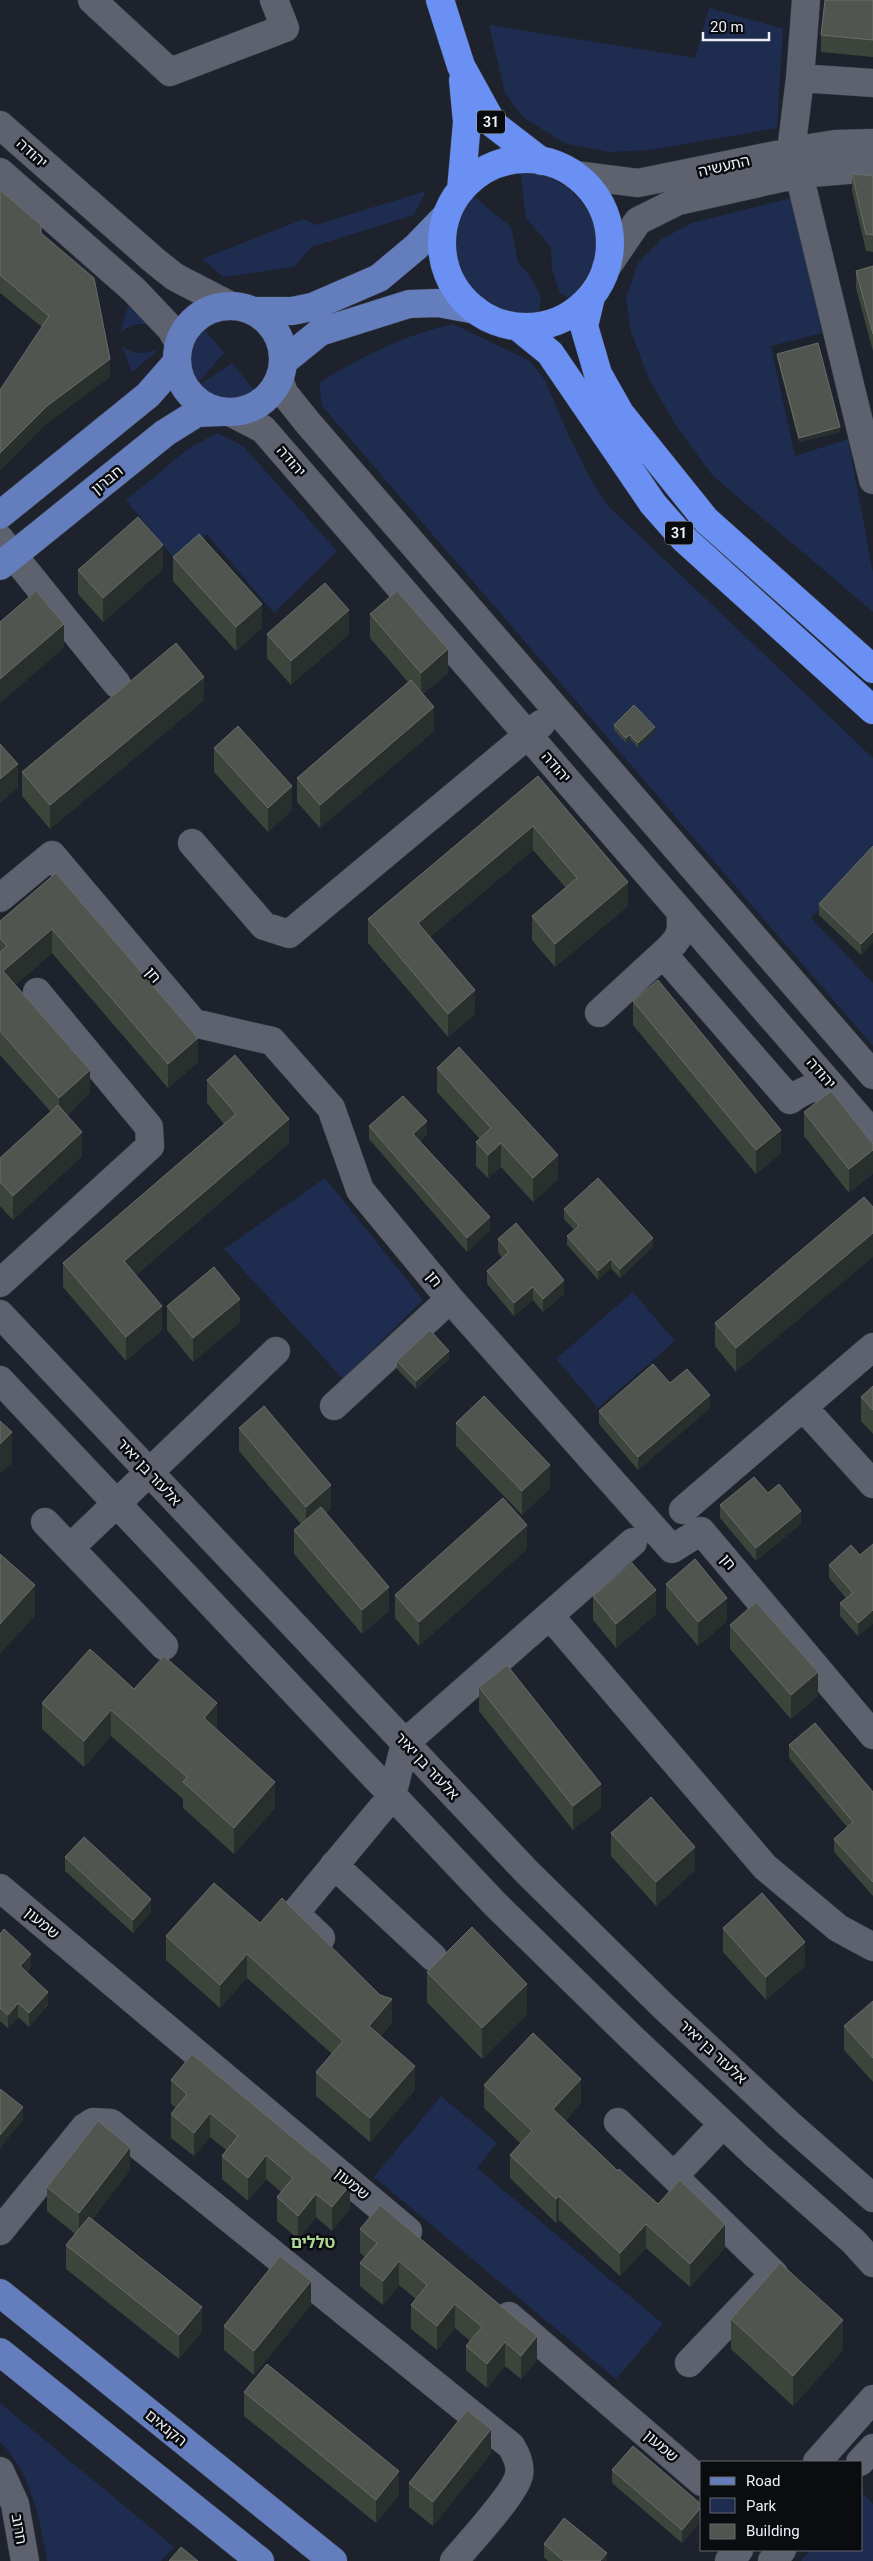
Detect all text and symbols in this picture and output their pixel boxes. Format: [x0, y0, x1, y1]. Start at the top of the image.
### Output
scale bar [703, 10, 769, 42]
text: 20 m [710, 18, 744, 36]
road number: 31 [477, 110, 505, 134]
street label: יהודה [13, 135, 51, 171]
street label: התעשיה [696, 151, 752, 181]
street label: יהודה [273, 442, 309, 480]
street label: חברון [88, 462, 126, 498]
road number: 31 [665, 522, 693, 544]
street label: יהודה [538, 748, 574, 786]
street label: חן [141, 964, 165, 986]
street label: יהודה [803, 1054, 839, 1092]
street label: חן [422, 1268, 446, 1290]
street label: אלעזר בן יאיר [113, 1435, 185, 1509]
street label: חן [716, 1551, 740, 1573]
street label: אלעזר בן יאיר [391, 1729, 463, 1803]
street label: שמעון [21, 1904, 63, 1942]
street label: אלעזר בן יאיר [676, 2016, 750, 2088]
street label: שמעון [331, 2165, 373, 2203]
district label: טללים [291, 2233, 335, 2252]
street label: הקנאים [142, 2406, 190, 2450]
street label: שמעון [640, 2426, 682, 2466]
legend [700, 2461, 863, 2551]
text: Road [746, 2472, 780, 2490]
text: Park [746, 2497, 777, 2515]
street label: חרוב [7, 2512, 31, 2546]
text: Building [746, 2522, 800, 2540]

